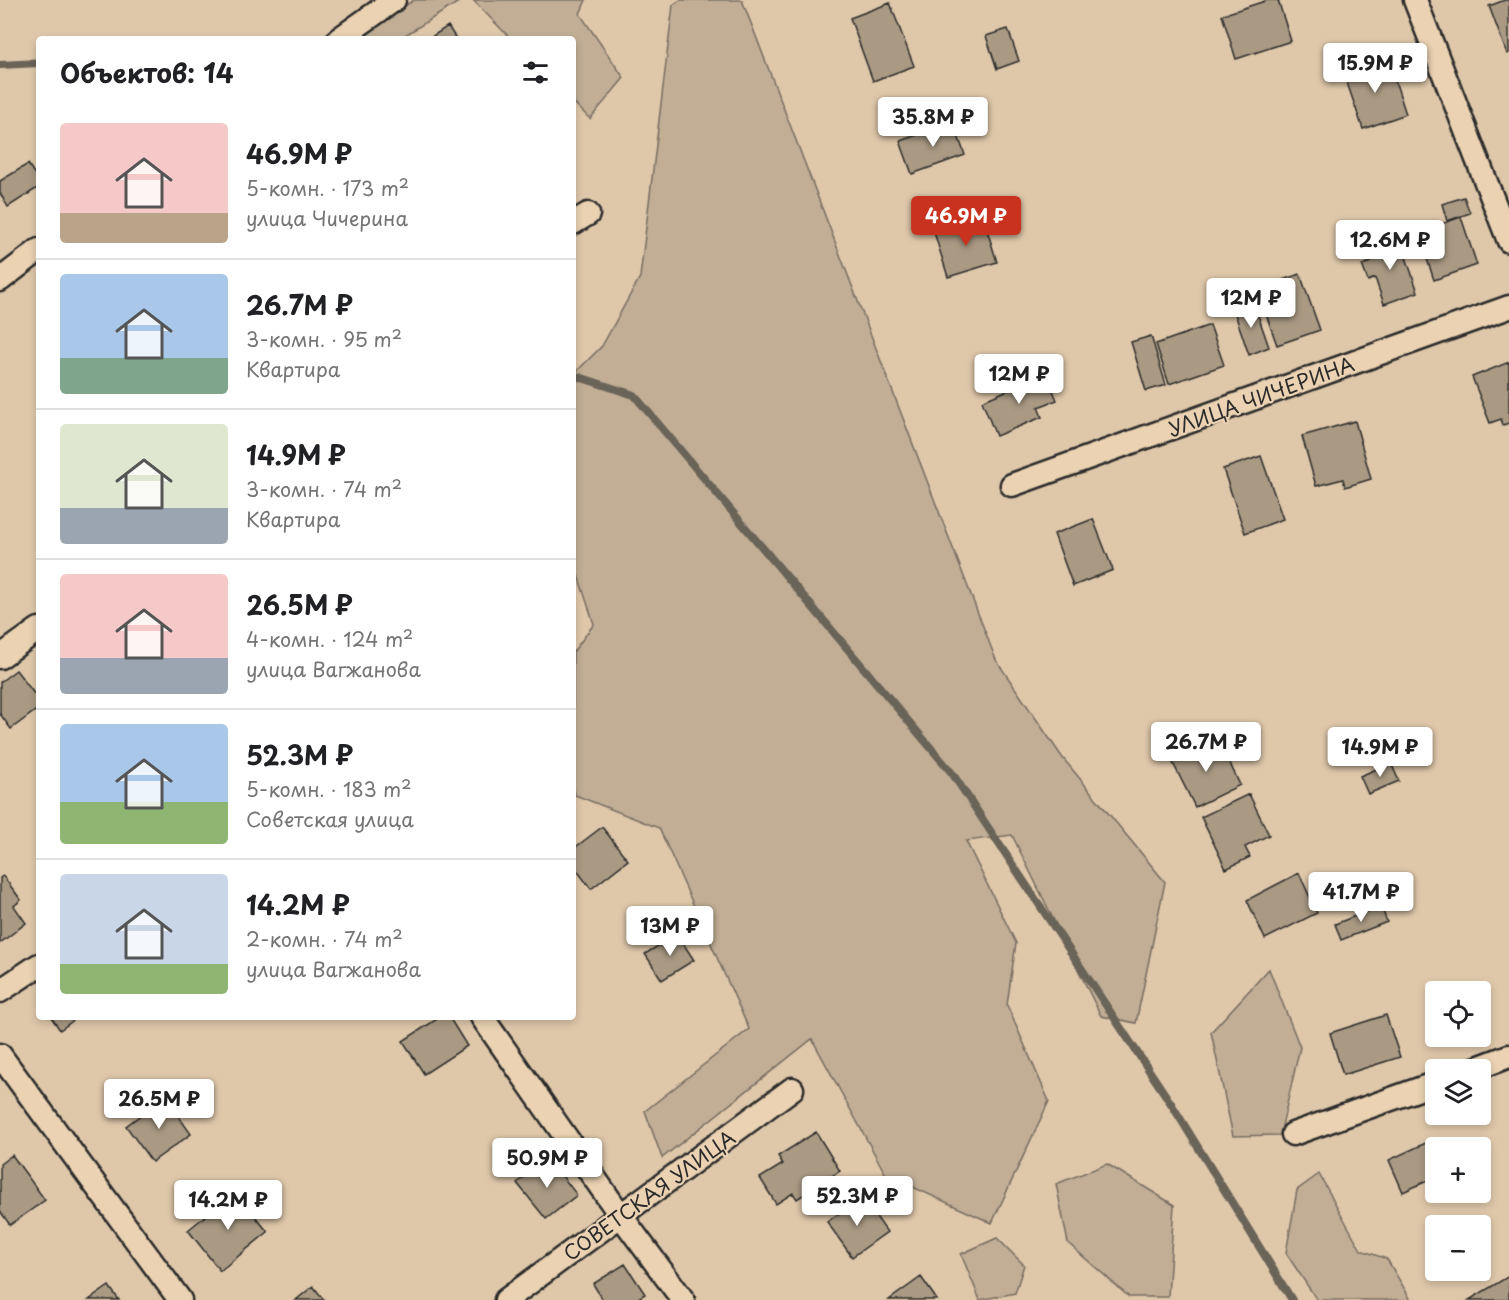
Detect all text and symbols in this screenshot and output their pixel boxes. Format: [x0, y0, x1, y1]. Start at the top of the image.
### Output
pin: 15.9M ₽ [1320, 43, 1430, 94]
text: 15.9M ₽ [1337, 47, 1413, 77]
text: Объектов: 14 [60, 53, 234, 92]
icon: filters [519, 56, 552, 89]
pin: 35.8M ₽ [878, 97, 988, 148]
text: 35.8M ₽ [892, 101, 974, 131]
text: 46.9M ₽ [246, 134, 352, 173]
icon: home [108, 147, 180, 219]
text: 5-комн. · 173 m² [246, 173, 409, 203]
pin: 46.9M ₽ [911, 196, 1021, 247]
text: 46.9M ₽ [925, 200, 1007, 230]
text: улица Чичерина [246, 203, 408, 233]
pin: 12.6M ₽ [1335, 220, 1445, 271]
text: 12.6M ₽ [1350, 224, 1430, 254]
pin: 12M ₽ [1209, 278, 1293, 329]
text: 12M ₽ [1220, 282, 1282, 312]
text: 26.7M ₽ [246, 285, 353, 324]
icon: home [108, 298, 180, 370]
text: 3-комн. · 95 m² [246, 324, 402, 354]
street label: УЛИЦА ЧИЧЕРИНА [1164, 348, 1358, 444]
text: Квартира [246, 354, 340, 384]
pin: 12M ₽ [977, 354, 1061, 405]
text: 12M ₽ [988, 358, 1050, 388]
text: 14.9M ₽ [246, 435, 346, 474]
icon: home [108, 448, 180, 520]
text: 3-комн. · 74 m² [246, 474, 402, 504]
text: Квартира [246, 504, 340, 534]
text: 26.5M ₽ [246, 585, 353, 624]
icon: home [108, 598, 180, 670]
text: 4-комн. · 124 m² [246, 624, 413, 654]
text: улица Вагжанова [246, 654, 421, 684]
pin: 26.7M ₽ [1151, 722, 1261, 773]
text: 26.7M ₽ [1165, 726, 1247, 756]
pin: 14.9M ₽ [1325, 727, 1435, 778]
text: 14.9M ₽ [1342, 731, 1418, 761]
text: 52.3M ₽ [246, 735, 353, 774]
icon: home [108, 748, 180, 820]
text: 5-комн. · 183 m² [246, 774, 412, 804]
text: Советская улица [246, 804, 414, 834]
pin: 41.7M ₽ [1306, 872, 1416, 923]
text: 41.7M ₽ [1322, 876, 1400, 906]
text: 14.2M ₽ [246, 885, 350, 924]
icon: home [108, 898, 180, 970]
pin: 13M ₽ [628, 906, 712, 957]
text: 13M ₽ [640, 910, 700, 940]
text: 2-комн. · 74 m² [246, 924, 403, 954]
text: улица Вагжанова [246, 954, 421, 984]
map controls [1425, 981, 1491, 1281]
button: locate [1425, 981, 1491, 1047]
button: layers [1425, 1059, 1491, 1125]
pin: 26.5M ₽ [104, 1079, 214, 1130]
text: 26.5M ₽ [118, 1083, 200, 1113]
street label: СОВЕТСКАЯ УЛИЦА [557, 1122, 741, 1268]
button: + [1425, 1137, 1491, 1203]
pin: 50.9M ₽ [492, 1138, 602, 1189]
text: 50.9M ₽ [506, 1142, 588, 1172]
pin: 52.3M ₽ [802, 1176, 912, 1227]
pin: 14.2M ₽ [173, 1180, 283, 1231]
text: 52.3M ₽ [816, 1180, 898, 1210]
text: 14.2M ₽ [188, 1184, 268, 1214]
button: − [1425, 1215, 1491, 1281]

